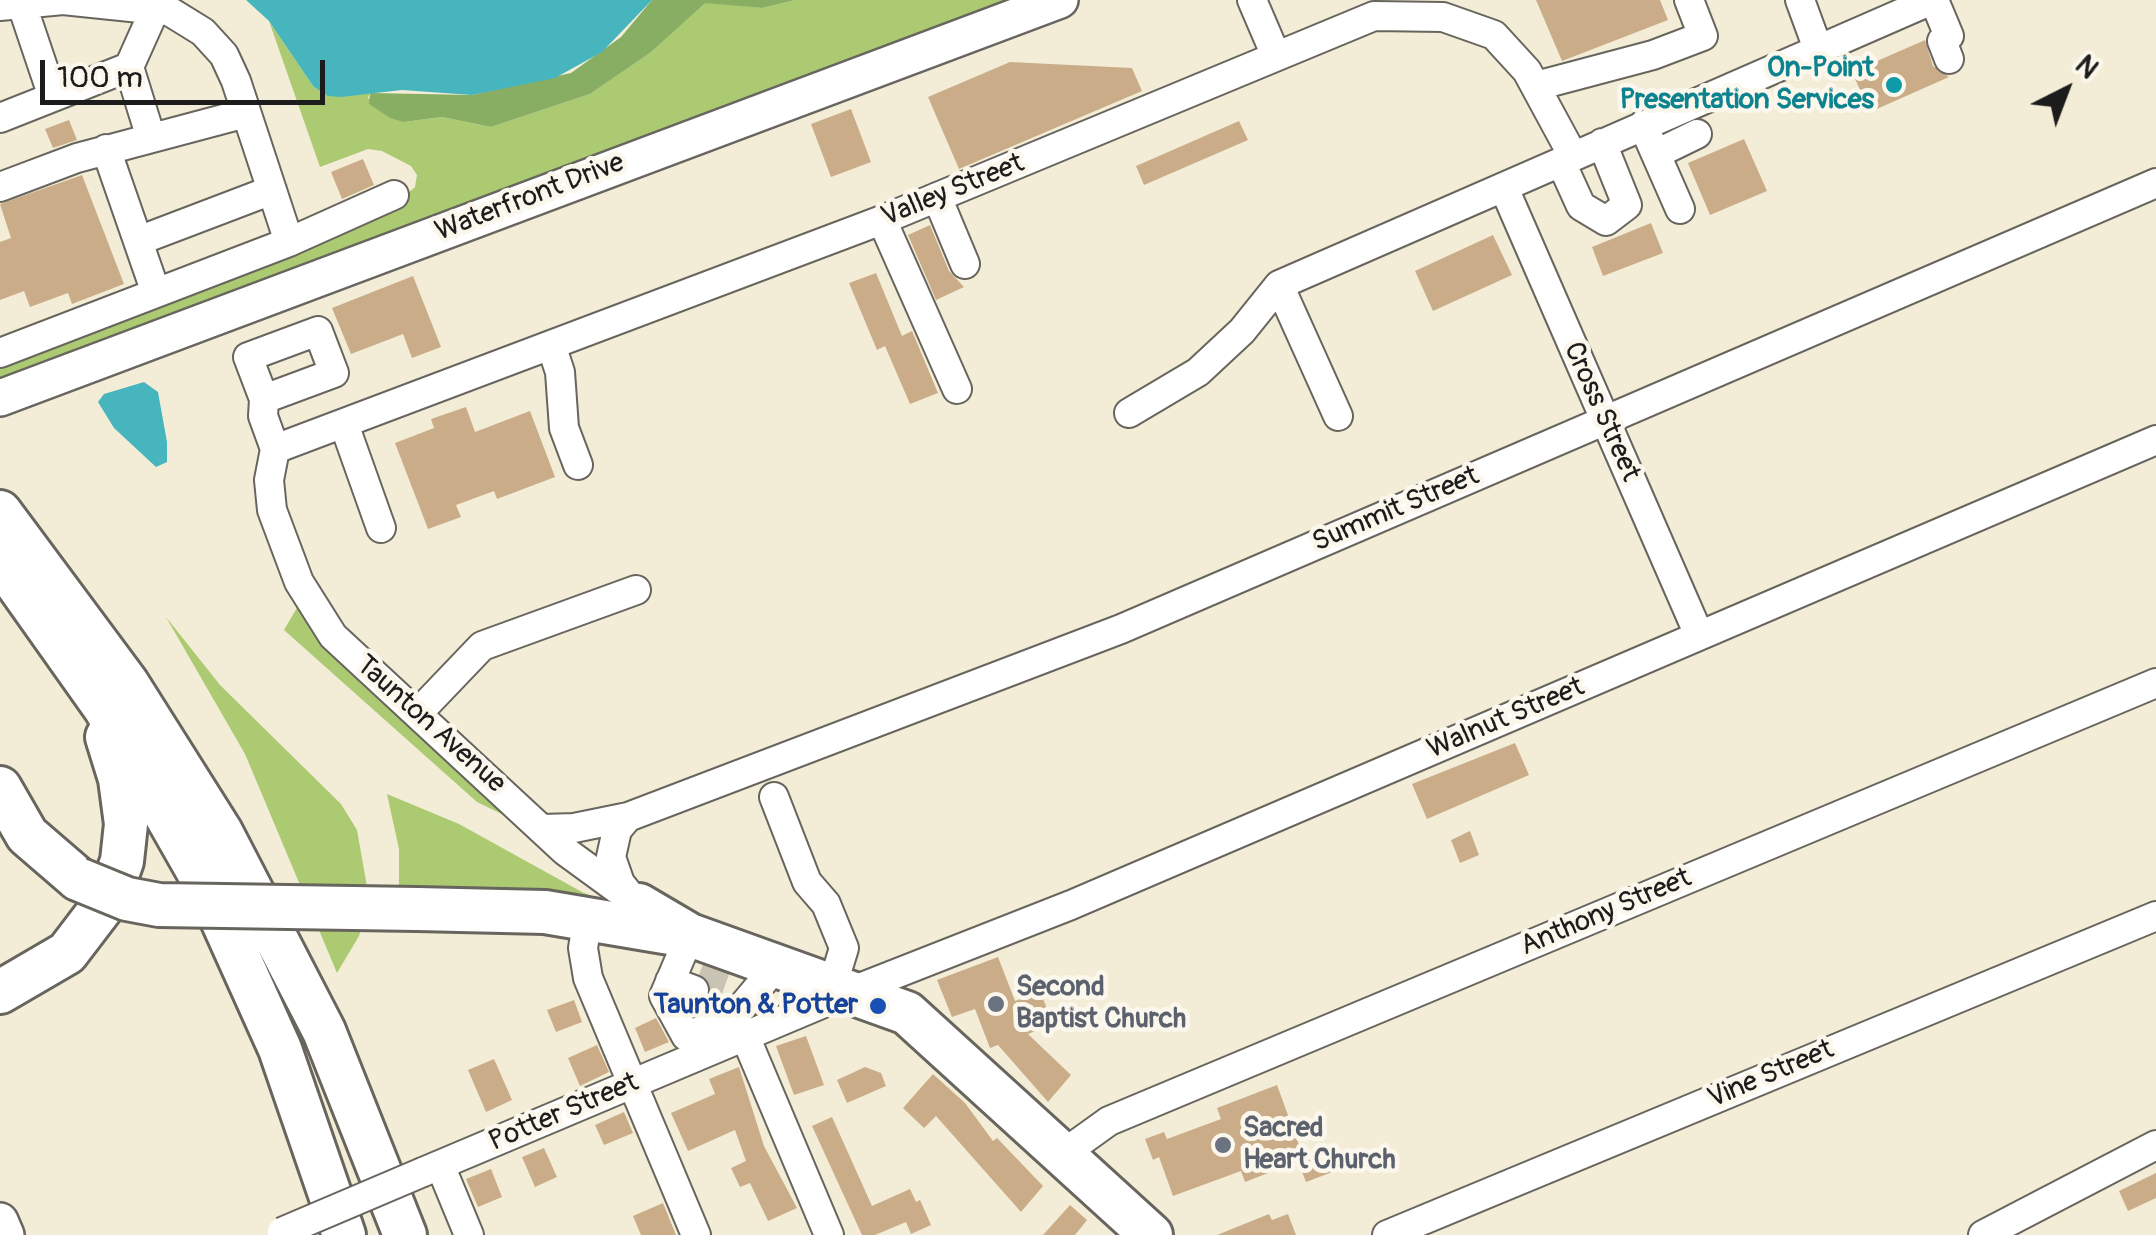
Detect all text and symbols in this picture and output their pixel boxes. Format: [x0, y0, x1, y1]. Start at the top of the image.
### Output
scale bar [45, 40, 330, 102]
north arrow [2016, 40, 2116, 140]
text: N [2068, 48, 2105, 87]
place label: On-Point Presentation Services [1620, 52, 1874, 118]
text: 100 m [57, 59, 143, 96]
marker: On-Point Presentation Services [1883, 74, 1905, 96]
street label: Waterfront Drive [431, 147, 629, 249]
street label: Valley Street [877, 147, 1029, 235]
street label: Cross Street [1555, 337, 1647, 487]
street label: Summit Street [1308, 460, 1484, 560]
street label: Taunton Avenue [348, 649, 512, 801]
street label: Walnut Street [1423, 671, 1589, 767]
street label: Anthony Street [1516, 862, 1696, 964]
place label: Second Baptist Church [1016, 971, 1186, 1037]
place label: Taunton & Potter [654, 989, 858, 1023]
marker: Second Baptist Church [985, 993, 1007, 1015]
marker: Taunton & Potter [867, 995, 889, 1017]
street label: Vine Street [1703, 1034, 1839, 1116]
street label: Potter Street [484, 1066, 644, 1160]
place label: Sacred Heart Church [1243, 1112, 1396, 1178]
marker: Sacred Heart Church [1212, 1134, 1234, 1156]

